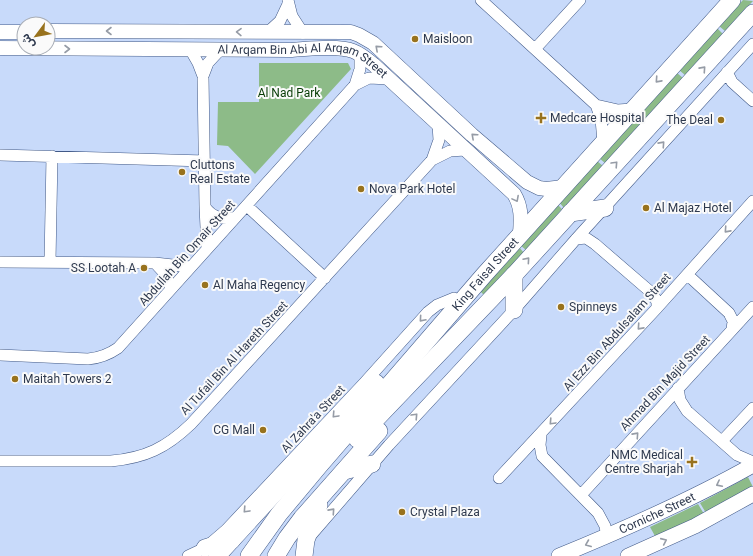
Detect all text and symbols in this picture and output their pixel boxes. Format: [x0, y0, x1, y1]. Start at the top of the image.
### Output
north arrow [16, 16, 56, 56]
one-way arrow [106, 27, 112, 35]
one-way arrow [236, 28, 242, 36]
text: ش [18, 31, 37, 51]
place label: Maisloon [423, 32, 472, 46]
marker: Maisloon [410, 34, 420, 44]
street label: Al Arqam Bin Abi Al Arqam Street [217, 41, 390, 81]
one-way arrow [64, 45, 70, 53]
one-way arrow [375, 45, 383, 53]
one-way arrow [698, 66, 705, 73]
one-way arrow [656, 76, 663, 83]
park label: Al Nad Park [258, 86, 321, 100]
place label: Medcare Hospital [550, 111, 644, 125]
marker: Medcare Hospital [535, 112, 547, 124]
place label: The Deal [666, 113, 713, 127]
marker: The Deal [716, 115, 726, 125]
one-way arrow [471, 134, 478, 141]
one-way arrow [658, 141, 665, 149]
place label: Cluttons Real Estate [190, 158, 250, 186]
one-way arrow [610, 162, 617, 169]
marker: Cluttons Real Estate [177, 167, 187, 177]
place label: Nova Park Hotel [369, 182, 455, 196]
marker: Nova Park Hotel [356, 184, 366, 194]
one-way arrow [512, 195, 519, 203]
street label: Abdullah Bin Omair Street [136, 197, 238, 309]
place label: Al Majaz Hotel [654, 201, 732, 215]
marker: Al Majaz Hotel [641, 203, 651, 213]
one-way arrow [724, 225, 731, 233]
street label: King Faisal Street [449, 235, 521, 314]
one-way arrow [523, 257, 530, 265]
place label: SS Lootah A [71, 261, 136, 275]
marker: SS Lootah A [139, 263, 149, 273]
street label: Al Ezz Bin Abdulsalam Street [560, 270, 674, 394]
place label: Al Maha Regency [213, 278, 306, 292]
marker: Al Maha Regency [200, 280, 210, 290]
street label: Al Tufail Bin Al Hareth Street [178, 298, 290, 418]
place label: Spinneys [569, 300, 617, 314]
marker: Spinneys [556, 302, 566, 312]
one-way arrow [420, 314, 427, 321]
one-way arrow [637, 322, 644, 330]
street label: Ahmad Bin Majid Street [617, 332, 713, 434]
place label: Maitah Towers 2 [23, 372, 112, 386]
marker: Maitah Towers 2 [10, 374, 20, 384]
street label: Al Zahra'a Street [278, 382, 348, 456]
one-way arrow [332, 410, 339, 418]
one-way arrow [411, 414, 418, 421]
one-way arrow [549, 418, 556, 425]
place label: CG Mall [213, 423, 255, 437]
marker: CG Mall [258, 425, 268, 435]
one-way arrow [631, 432, 638, 440]
place label: NMC Medical Centre Sharjah [605, 448, 683, 476]
marker: NMC Medical Centre Sharjah [686, 456, 698, 468]
one-way arrow [715, 479, 723, 486]
street label: Corniche Street [617, 490, 698, 537]
one-way arrow [243, 505, 251, 513]
place label: Crystal Plaza [410, 505, 480, 519]
marker: Crystal Plaza [397, 507, 407, 517]
one-way arrow [327, 508, 334, 516]
one-way arrow [660, 537, 667, 545]
one-way arrow [585, 540, 592, 548]

